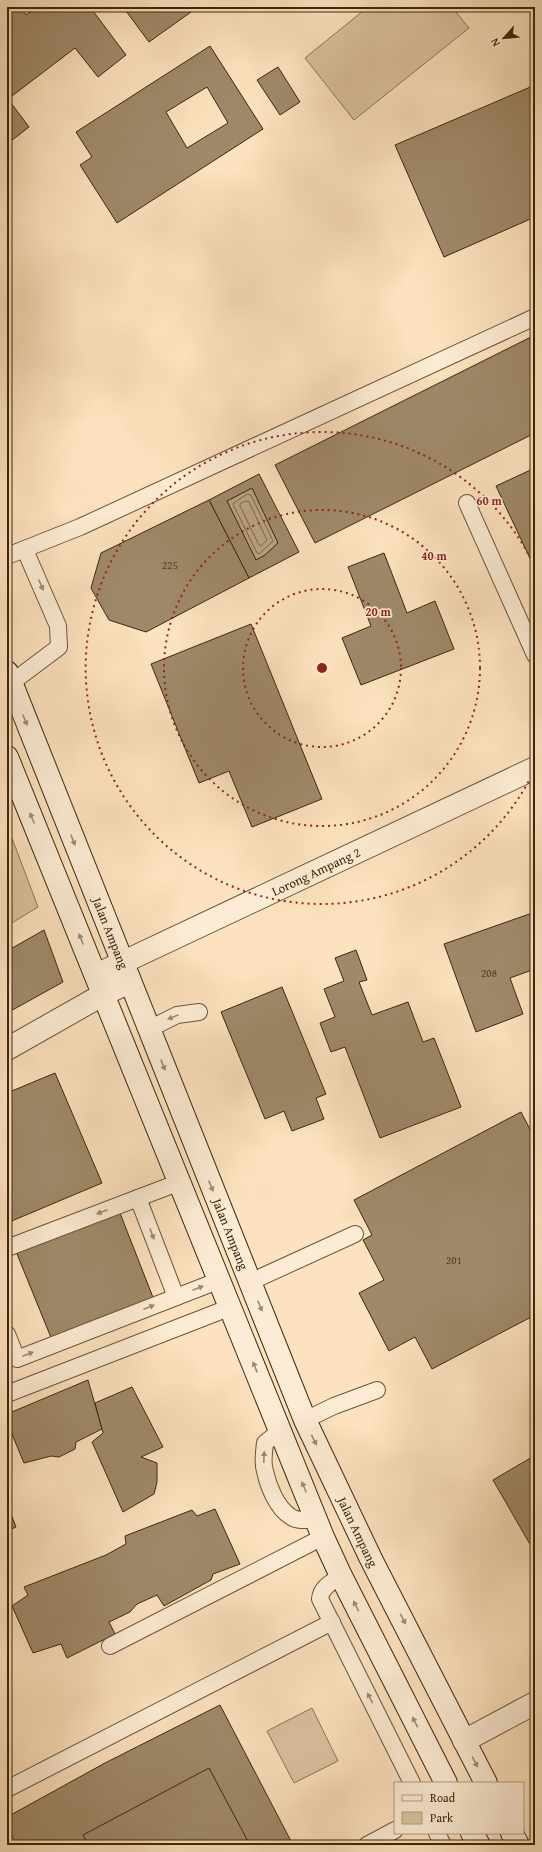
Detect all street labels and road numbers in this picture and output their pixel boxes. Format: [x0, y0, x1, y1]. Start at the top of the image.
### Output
street label: Lorong Ampang 2 [268, 842, 363, 900]
street label: Jalan Ampang [87, 892, 134, 972]
street label: Jalan Ampang [207, 1193, 254, 1273]
street label: Jalan Ampang [332, 1492, 383, 1571]

